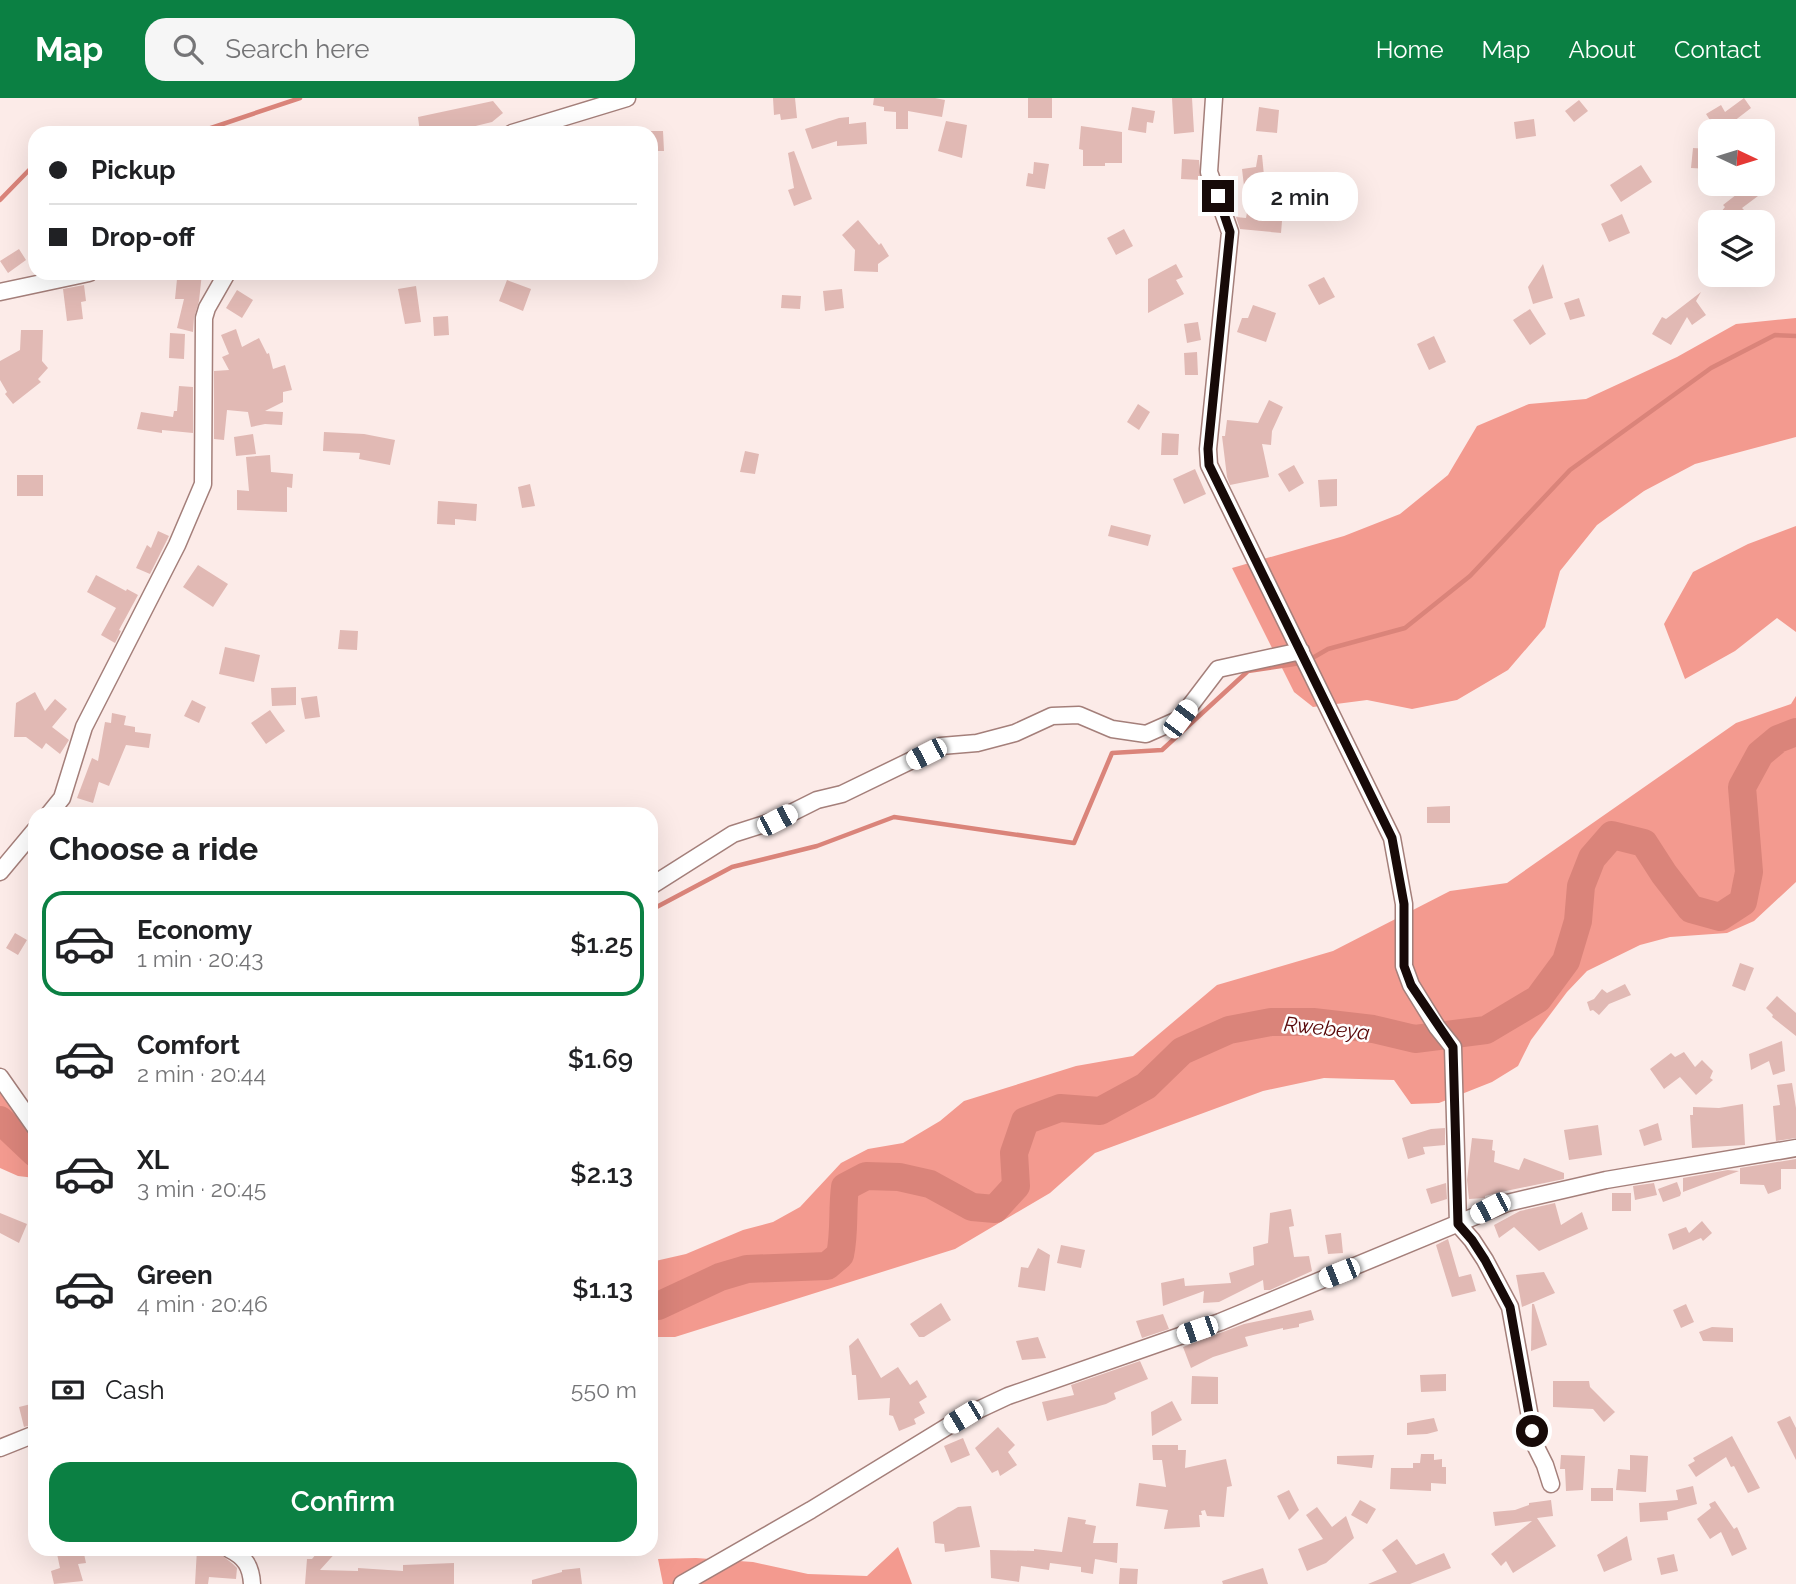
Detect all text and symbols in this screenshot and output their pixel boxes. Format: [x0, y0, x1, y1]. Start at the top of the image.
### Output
search box [145, 18, 635, 81]
text: Map [35, 30, 103, 69]
icon: search [169, 30, 207, 68]
text: Search here [225, 34, 370, 64]
text: Home [1376, 35, 1444, 64]
text: Map [1482, 35, 1530, 64]
text: About [1568, 35, 1636, 64]
text: Contact [1674, 35, 1761, 64]
north arrow [1698, 119, 1774, 196]
map controls [1698, 119, 1775, 287]
text: Pickup [91, 155, 176, 185]
callout: 2 min [1242, 172, 1358, 220]
route end [1202, 180, 1234, 212]
text: 2 min [1271, 183, 1329, 210]
button: layers [1698, 210, 1775, 287]
text: Drop-off [91, 222, 195, 252]
car [1159, 696, 1202, 742]
car [903, 735, 950, 773]
car [754, 801, 801, 839]
text: Choose a ride [49, 830, 258, 867]
icon: car [53, 912, 116, 975]
text: Economy [137, 915, 252, 945]
text: $1.25 [570, 929, 633, 959]
text: 1 min · 20:43 [137, 945, 264, 972]
water label: Rwebeya [1283, 1011, 1371, 1045]
icon: car [53, 1027, 116, 1090]
text: Comfort [137, 1030, 240, 1060]
text: $1.69 [568, 1044, 633, 1074]
text: 2 min · 20:44 [137, 1060, 266, 1087]
icon: car [53, 1142, 116, 1205]
text: XL [137, 1145, 169, 1175]
text: $2.13 [570, 1159, 633, 1189]
text: 3 min · 20:45 [137, 1175, 266, 1202]
car [1467, 1189, 1514, 1227]
car [1316, 1255, 1363, 1291]
icon: car [53, 1257, 116, 1320]
text: Green [137, 1260, 213, 1290]
text: $1.13 [572, 1274, 633, 1304]
text: 4 min · 20:46 [137, 1290, 268, 1317]
car [1174, 1313, 1221, 1347]
icon: cash [49, 1371, 87, 1409]
text: Cash [105, 1375, 165, 1405]
text: 550 m [571, 1376, 637, 1403]
car [940, 1397, 987, 1437]
route start [1516, 1415, 1548, 1447]
button: Confirm [49, 1462, 637, 1542]

